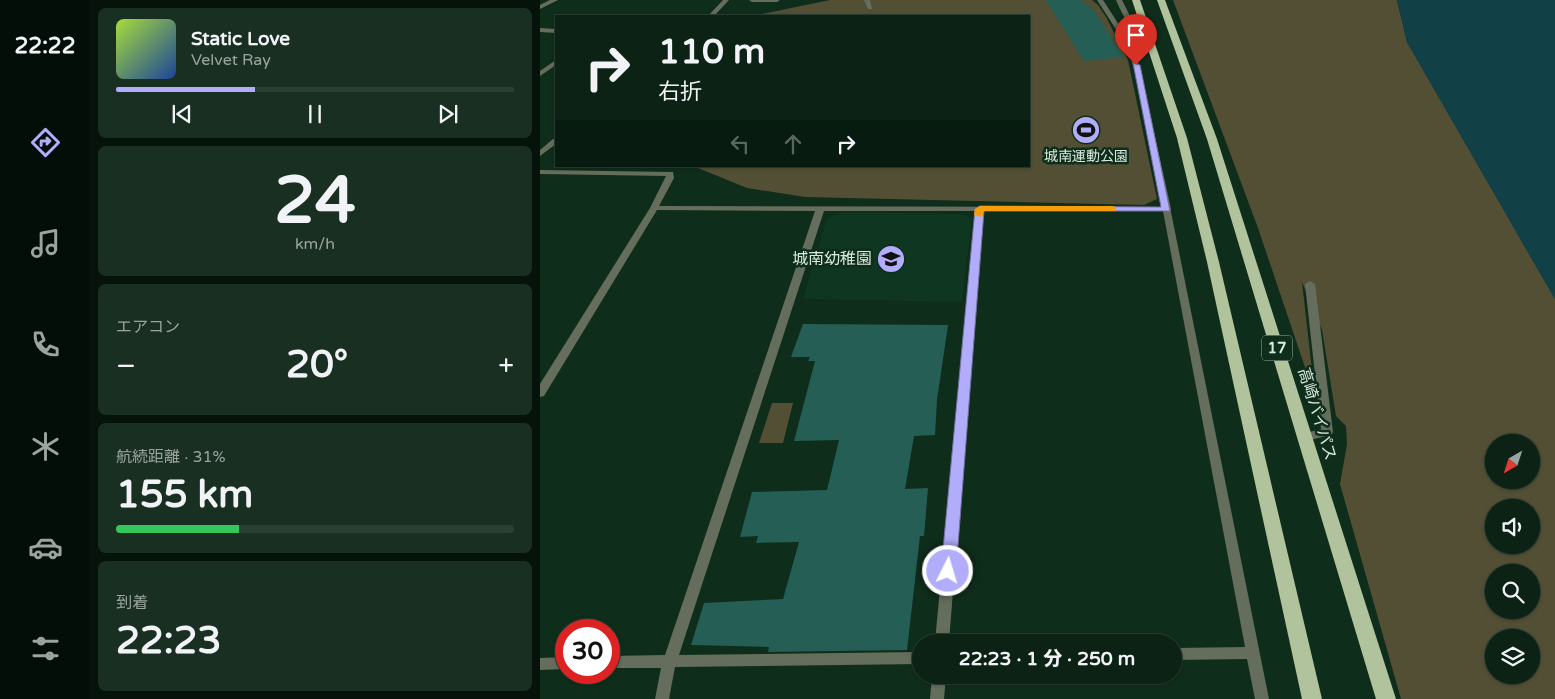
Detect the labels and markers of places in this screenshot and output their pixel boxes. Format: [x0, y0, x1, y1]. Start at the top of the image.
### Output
pin [1115, 14, 1157, 65]
sports icon: 城南運動公園 [1071, 115, 1101, 145]
place label: 城南運動公園 [1044, 148, 1128, 165]
school or university icon: 城南幼稚園 [876, 244, 906, 274]
place label: 城南幼稚園 [792, 249, 872, 269]

